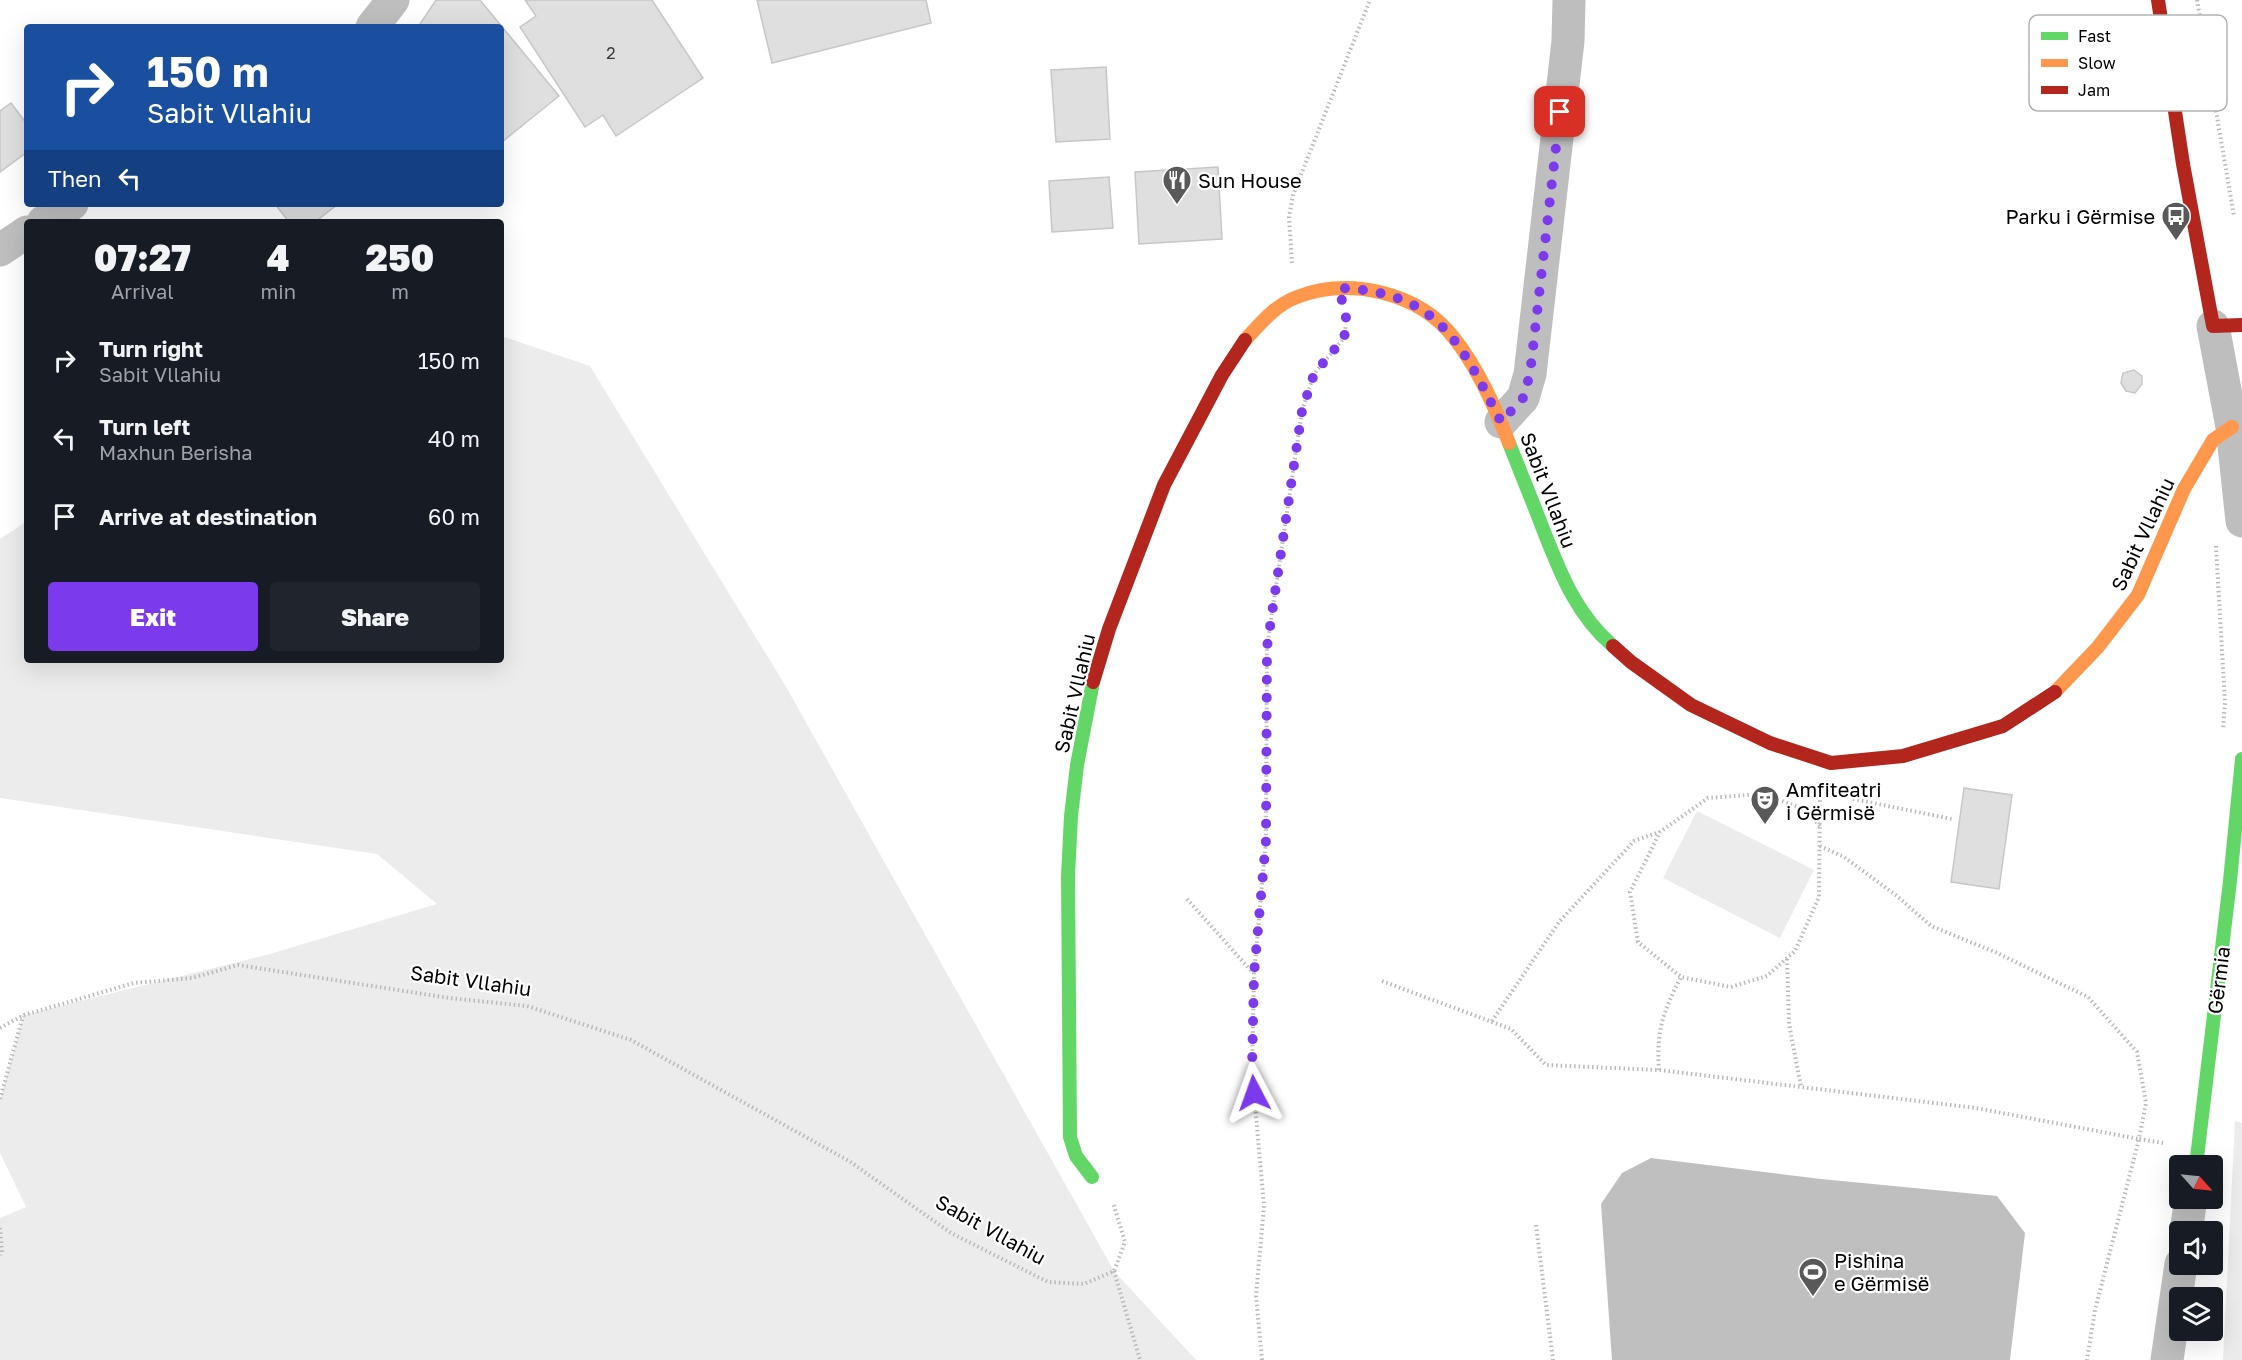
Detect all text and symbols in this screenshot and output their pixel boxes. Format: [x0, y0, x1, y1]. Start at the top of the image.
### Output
legend [2029, 15, 2227, 111]
text: Fast [2078, 26, 2111, 46]
house number: 2 [606, 43, 616, 63]
text: 150 m [147, 46, 269, 96]
icon: right [48, 48, 126, 126]
text: Slow [2078, 53, 2116, 73]
text: Jam [2078, 80, 2110, 100]
pin [1534, 86, 1585, 137]
icon: arrive [1543, 95, 1576, 128]
text: Sabit Vllahiu [147, 97, 312, 129]
icon: left [113, 162, 146, 195]
restaurant icon: Sun House [1161, 164, 1193, 206]
text: Then [48, 165, 101, 192]
place label: Sun House [1198, 168, 1302, 192]
bus stop icon: Parku i Gërmise [2160, 200, 2192, 242]
place label: Parku i Gërmise [2005, 204, 2155, 228]
text: 07:27 [94, 236, 191, 279]
text: 4 [267, 236, 290, 279]
text: 250 [366, 236, 434, 279]
text: Arrival [111, 279, 174, 303]
text: min [261, 279, 296, 303]
text: m [391, 279, 409, 303]
text: Turn right [99, 335, 203, 362]
icon: right [48, 344, 81, 377]
text: 150 m [418, 347, 480, 374]
text: Sabit Vllahiu [99, 362, 221, 386]
text: Turn left [99, 413, 190, 440]
icon: left [48, 422, 81, 455]
text: 40 m [428, 425, 480, 452]
street label: Sabit Vllahiu [1516, 429, 1582, 551]
text: Maxhun Berisha [99, 440, 253, 464]
street label: Sabit Vllahiu [2105, 474, 2179, 594]
icon: arrive [48, 500, 81, 533]
text: Arrive at destination [99, 503, 317, 530]
text: 60 m [428, 503, 480, 530]
button: Exit [48, 582, 258, 651]
button: Share [270, 582, 480, 651]
street label: Sabit Vllahiu [1049, 631, 1099, 755]
place label: Amfiteatri i Gërmisë [1786, 777, 1882, 824]
theatre icon: Amfiteatri i Gërmisë [1749, 784, 1781, 826]
street label: Gërmia [2202, 945, 2234, 1015]
street label: Sabit Vllahiu [409, 960, 533, 1000]
position arrow [1222, 1061, 1286, 1125]
north arrow [2169, 1155, 2223, 1209]
map controls [2169, 1155, 2223, 1341]
street label: Sabit Vllahiu [932, 1189, 1050, 1269]
button: sound [2169, 1221, 2223, 1275]
place label: Pishina e Gërmisë [1834, 1248, 1929, 1295]
sports icon: Pishina e Gërmisë [1797, 1256, 1829, 1298]
button: layers [2169, 1287, 2223, 1341]

